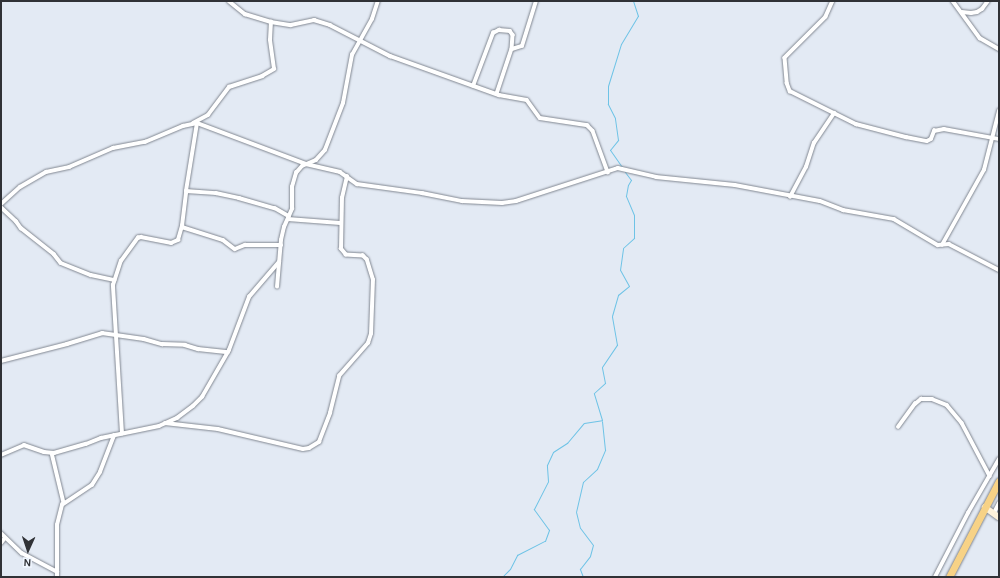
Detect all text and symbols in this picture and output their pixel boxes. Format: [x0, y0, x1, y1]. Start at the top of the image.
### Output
north arrow [8, 530, 48, 570]
text: N [23, 556, 32, 569]

